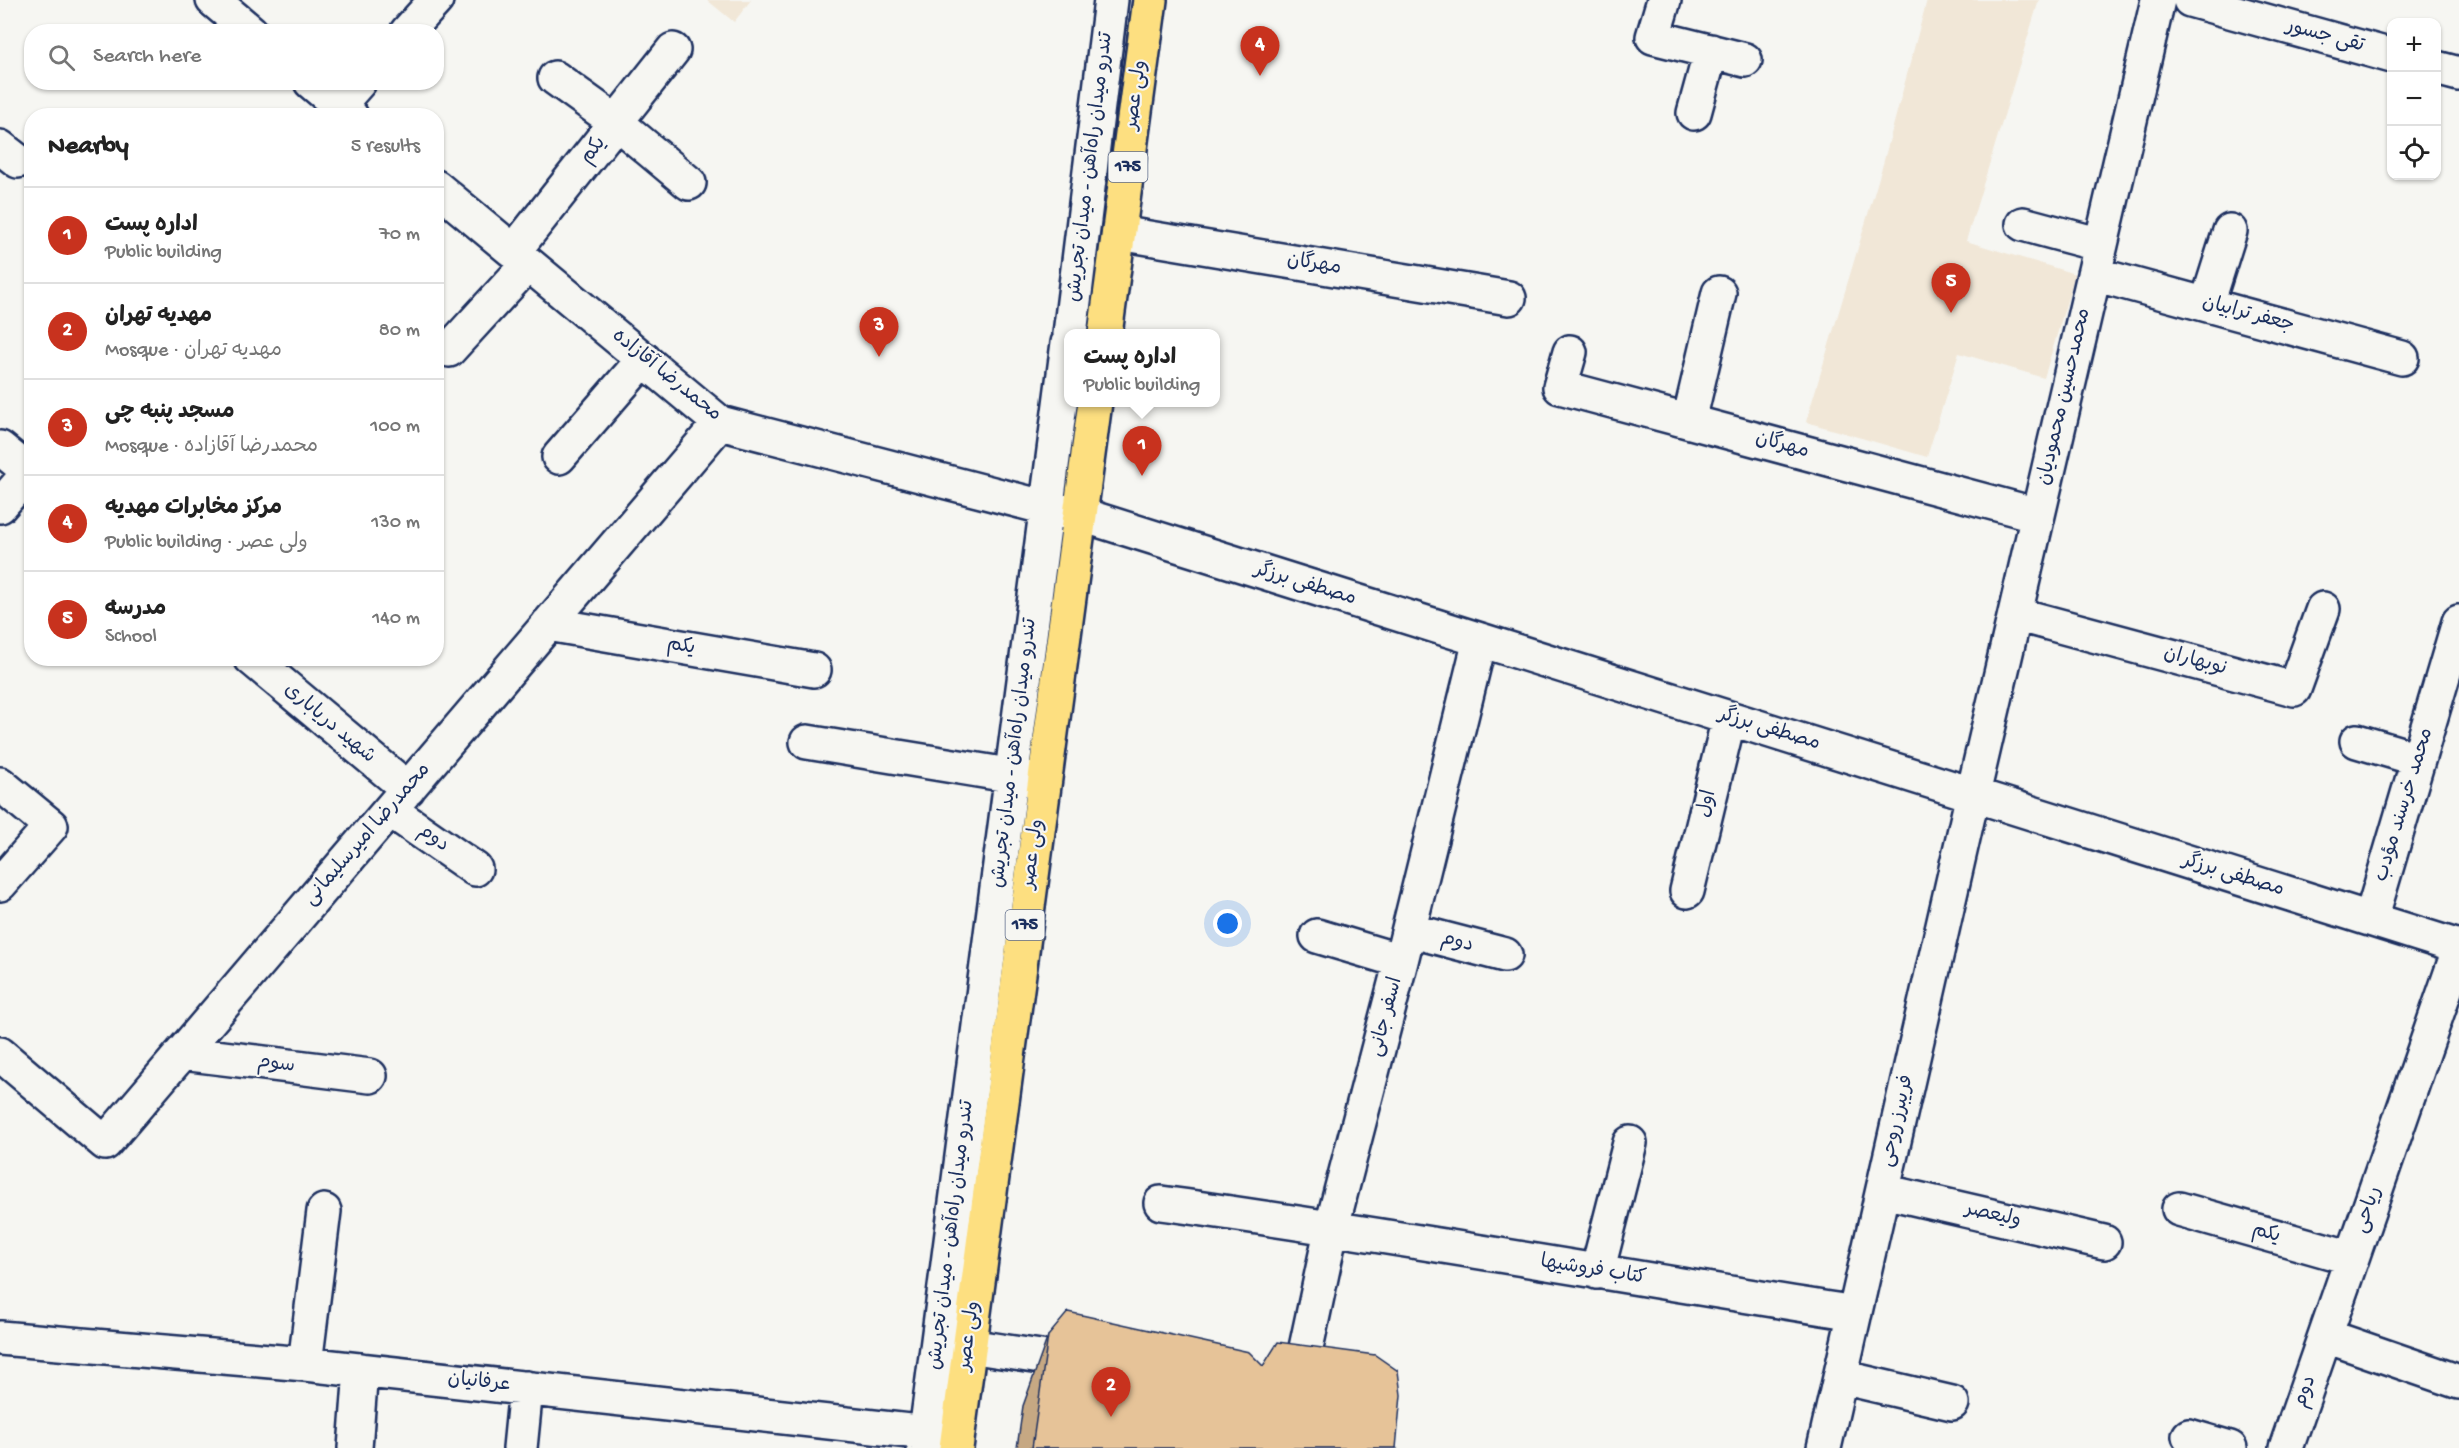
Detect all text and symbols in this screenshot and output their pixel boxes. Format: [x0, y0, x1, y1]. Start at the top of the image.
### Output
street label: تقی جسور [2281, 15, 2367, 59]
map controls [2387, 18, 2441, 180]
button: + [2387, 18, 2441, 72]
search box [24, 24, 444, 90]
pin: 4 [1240, 26, 1280, 76]
street label: تندرو میدان راه‌آهن - میدان تجریش [1060, 30, 1119, 303]
icon: search [45, 41, 78, 74]
text: Search here [93, 44, 201, 70]
street label: ولی عصر [1119, 59, 1153, 133]
button: − [2387, 72, 2441, 126]
button: locate [2387, 126, 2441, 180]
text: Nearby [48, 132, 129, 163]
street label: یکم [575, 132, 612, 169]
text: 5 results [351, 136, 420, 159]
road number: 175 [1108, 152, 1148, 182]
text: اداره پست [105, 213, 198, 239]
text: 1 [63, 224, 72, 247]
text: 70 m [379, 224, 420, 247]
text: Public building [105, 242, 222, 265]
street label: مهرگان [1285, 246, 1343, 281]
pin: 5 [1932, 264, 1970, 313]
street label: جعفر ترابیان [2199, 291, 2297, 338]
text: مهدیه تهران [105, 304, 212, 330]
street label: محمدحسین محمودیان [2032, 306, 2097, 488]
pin: 3 [860, 308, 898, 357]
text: 2 [63, 320, 72, 343]
text: 80 m [379, 320, 420, 343]
street label: محمدرضا آقازاده [607, 323, 727, 427]
popup [1064, 329, 1220, 407]
text: Mosque · مهدیه تهران [105, 340, 282, 363]
text: اداره پست [1084, 346, 1176, 372]
text: Public building [1084, 375, 1200, 398]
text: مسجد پنبه چی [105, 400, 234, 426]
text: 3 [62, 416, 73, 439]
text: 100 m [370, 416, 420, 439]
street label: مهرگان [1753, 425, 1812, 464]
pin: 1 [1122, 426, 1162, 476]
text: Mosque · محمدرضا آقازاده [105, 436, 318, 459]
text: مرکز مخابرات مهدیه [105, 496, 282, 522]
text: 4 [63, 512, 72, 535]
text: 130 m [371, 512, 420, 535]
text: Public building · ولی عصر [105, 532, 308, 555]
street label: مصطفی برزگر [1249, 555, 1360, 611]
text: مدرسه [105, 597, 166, 623]
text: 5 [62, 608, 73, 631]
text: 140 m [372, 608, 420, 631]
street label: تندرو میدان راه‌آهن - میدان تجریش [984, 616, 1043, 889]
text: School [105, 626, 157, 649]
street label: یکم [665, 632, 697, 661]
street label: نوبهاران [2161, 642, 2229, 681]
street label: شهید دریاباری [279, 678, 380, 769]
street label: مصطفی برزگر [1713, 700, 1824, 756]
street label: محمد خرسند مؤدب [2371, 725, 2439, 885]
street label: محمدرضا امیرسلیمانی [299, 758, 436, 911]
street label: اول [1693, 788, 1722, 820]
street label: ولی عصر [1016, 818, 1050, 892]
street label: دوم [413, 820, 453, 859]
street label: مصطفی برزگر [2177, 846, 2288, 902]
your location [1213, 909, 1242, 938]
road number: 175 [1006, 910, 1044, 940]
street label: دوم [1438, 928, 1476, 959]
street label: اسفر جانی [1364, 975, 1409, 1059]
street label: سوم [256, 1051, 296, 1080]
street label: فریبرز روحی [1875, 1072, 1920, 1169]
street label: تندرو میدان راه‌آهن - میدان تجریش [921, 1098, 980, 1371]
street label: ریاحی [2349, 1183, 2388, 1236]
street label: ولیعصر [1961, 1197, 2023, 1234]
street label: یکم [2249, 1218, 2283, 1249]
street label: کتاب فروشیها [1539, 1250, 1648, 1291]
street label: ولی عصر [952, 1300, 986, 1374]
street label: عرفانیان [446, 1367, 512, 1398]
pin: 2 [1092, 1368, 1130, 1417]
street label: دوم [2290, 1373, 2323, 1411]

